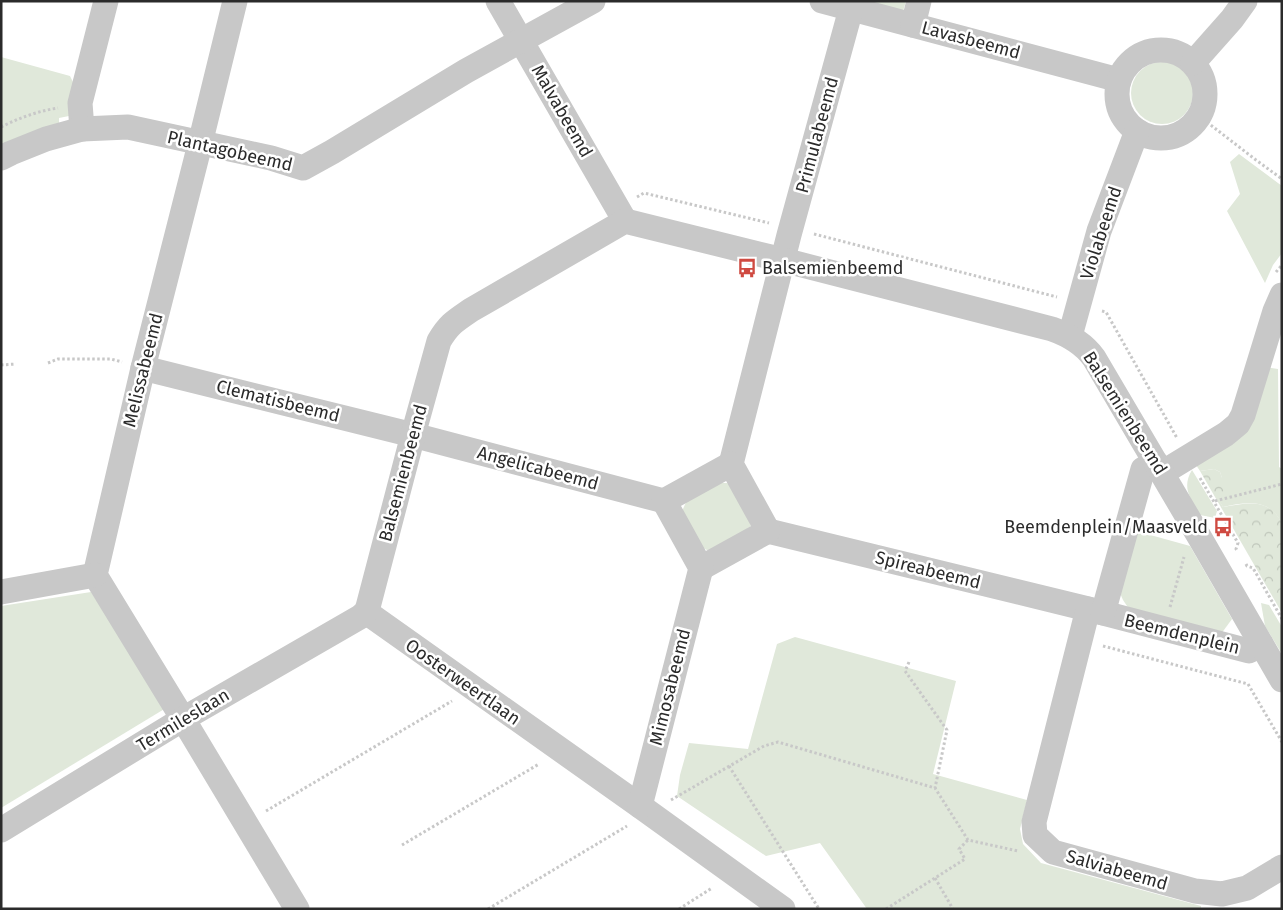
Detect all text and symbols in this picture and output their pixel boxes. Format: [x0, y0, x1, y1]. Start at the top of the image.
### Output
street label: Lavasbeemd [919, 16, 1023, 64]
street label: Malvabeemd [527, 61, 597, 161]
street label: Primulabeemd [791, 74, 843, 196]
street label: Plantagobeemd [165, 126, 295, 176]
street label: Violabeemd [1076, 183, 1126, 283]
bus stop icon: Balsemienbeemd [736, 257, 758, 279]
place label: Balsemienbeemd [762, 257, 903, 279]
street label: Melissabeemd [118, 311, 168, 429]
street label: Balsemienbeemd [1078, 347, 1172, 479]
street label: Clematisbeemd [214, 375, 342, 427]
street label: Balsemienbeemd [374, 402, 432, 544]
street label: Angelicabeemd [475, 441, 601, 495]
place label: Beemdenplein/Maasveld [1004, 516, 1208, 538]
bus stop icon: Beemdenplein/Maasveld [1212, 516, 1234, 538]
street label: Spireabeemd [873, 546, 983, 594]
street label: Beemdenplein [1122, 609, 1242, 659]
street label: Mimosabeemd [645, 626, 695, 748]
street label: Oosterweertlaan [401, 634, 525, 730]
street label: Termileslaan [133, 684, 233, 756]
street label: Salviabeemd [1064, 845, 1170, 895]

